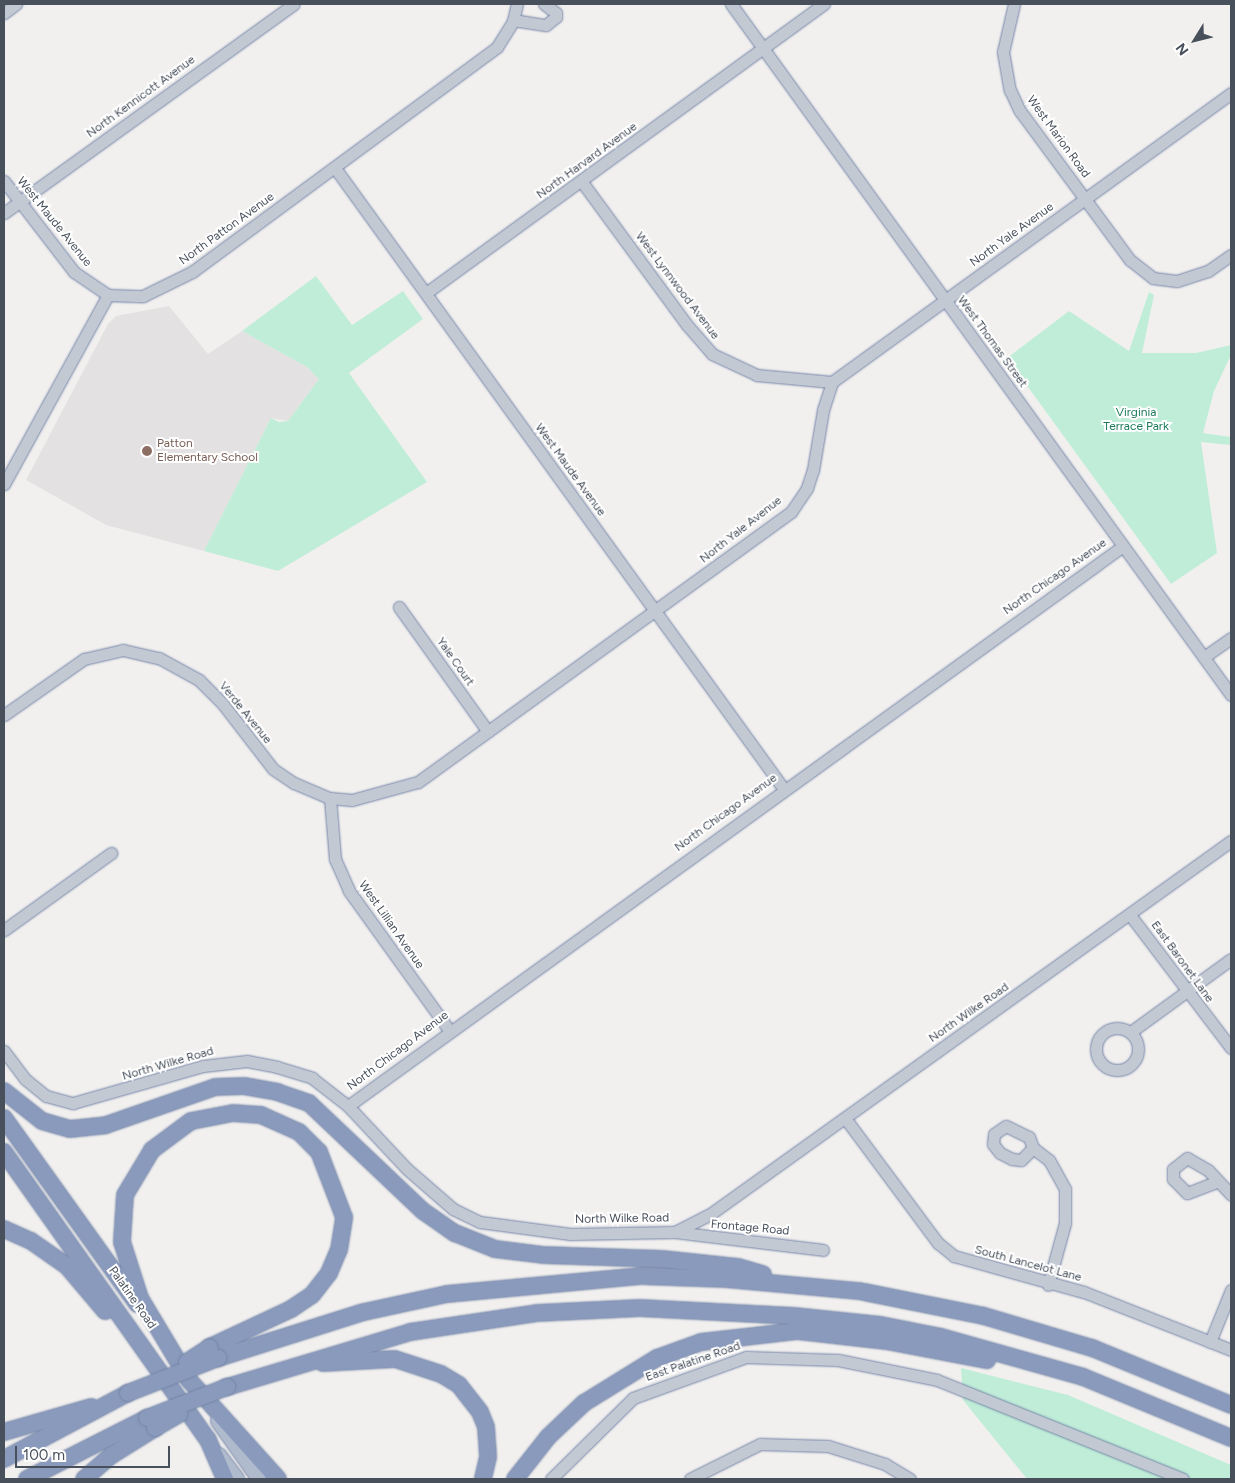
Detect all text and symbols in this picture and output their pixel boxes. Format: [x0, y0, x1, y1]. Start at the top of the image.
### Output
north arrow [1170, 15, 1220, 65]
text: N [1172, 40, 1193, 58]
street label: North Kennicott Avenue [84, 53, 198, 141]
street label: West Marion Road [1023, 93, 1093, 181]
street label: North Harvard Avenue [534, 120, 640, 202]
street label: West Maude Avenue [14, 174, 94, 270]
street label: North Patton Avenue [177, 190, 277, 268]
street label: North Yale Avenue [967, 200, 1057, 270]
street label: West Lynnwood Avenue [632, 230, 722, 342]
street label: West Thomas Street [954, 293, 1030, 391]
park label: Virginia Terrace Park [1103, 406, 1169, 434]
street label: West Maude Avenue [532, 421, 608, 519]
place label: Patton Elementary School [157, 437, 258, 465]
marker: Patton Elementary School [141, 445, 153, 457]
street label: North Yale Avenue [697, 494, 785, 566]
street label: North Chicago Avenue [1001, 536, 1109, 618]
street label: Yale Court [433, 635, 477, 689]
street label: Verde Avenue [216, 679, 274, 747]
street label: North Chicago Avenue [672, 771, 780, 855]
street label: West Lillian Avenue [355, 878, 427, 972]
street label: East Baronet Lane [1148, 918, 1216, 1006]
street label: North Wilke Road [926, 980, 1012, 1046]
street label: North Chicago Avenue [345, 1008, 451, 1094]
street label: North Wilke Road [121, 1044, 215, 1084]
street label: North Wilke Road [575, 1211, 669, 1227]
street label: Frontage Road [710, 1217, 790, 1239]
street label: South Lancelot Lane [973, 1243, 1083, 1285]
street label: Palatine Road [105, 1264, 159, 1332]
street label: East Palatine Road [644, 1339, 742, 1385]
scale bar [18, 1436, 172, 1468]
text: 100 m [23, 1446, 65, 1464]

